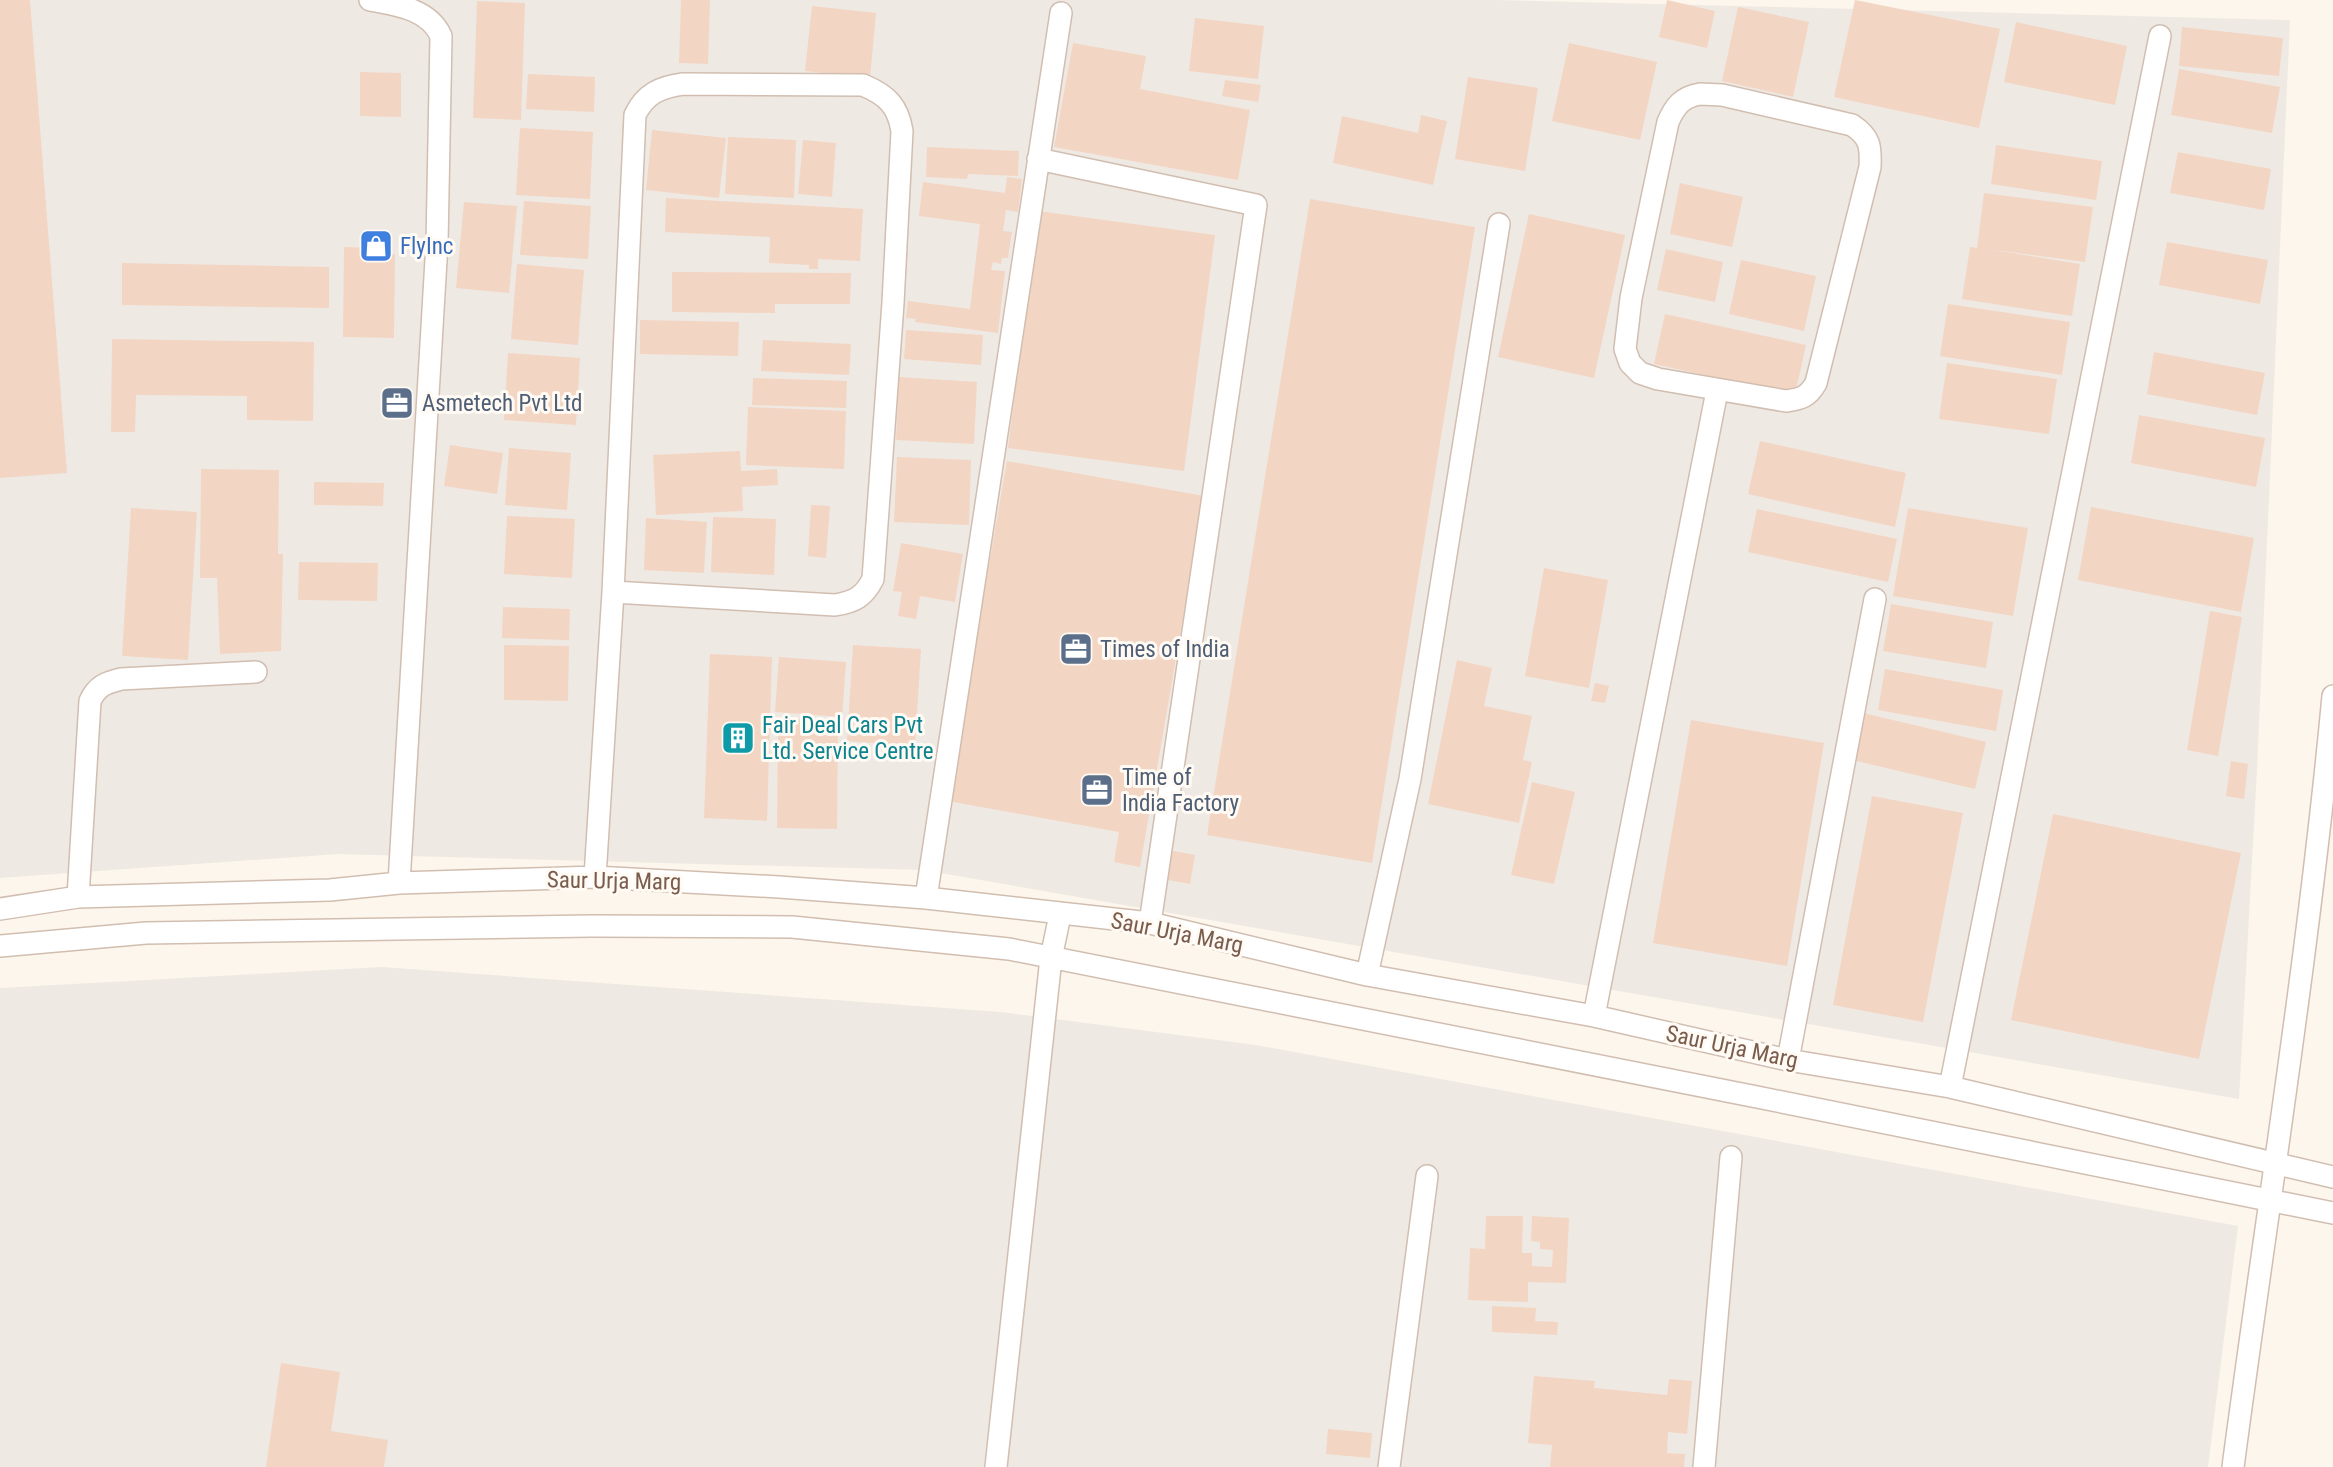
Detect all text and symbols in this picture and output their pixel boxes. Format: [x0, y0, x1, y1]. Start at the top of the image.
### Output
shop icon: FlyInc [357, 227, 395, 265]
place label: FlyInc [400, 233, 453, 260]
office icon: Asmetech Pvt Ltd [378, 384, 416, 422]
place label: Asmetech Pvt Ltd [422, 390, 582, 417]
office icon: Times of India [1057, 630, 1095, 668]
place label: Times of India [1100, 636, 1230, 663]
place label: Fair Deal Cars Pvt Ltd. Service Centre [762, 712, 934, 765]
building icon: Fair Deal Cars Pvt Ltd. Service Centre [719, 719, 757, 757]
place label: Time of India Factory [1122, 764, 1240, 817]
office icon: Time of India Factory [1078, 771, 1116, 809]
street label: Saur Urja Marg [547, 866, 681, 896]
street label: Saur Urja Marg [1109, 907, 1245, 959]
street label: Saur Urja Marg [1664, 1020, 1800, 1074]

